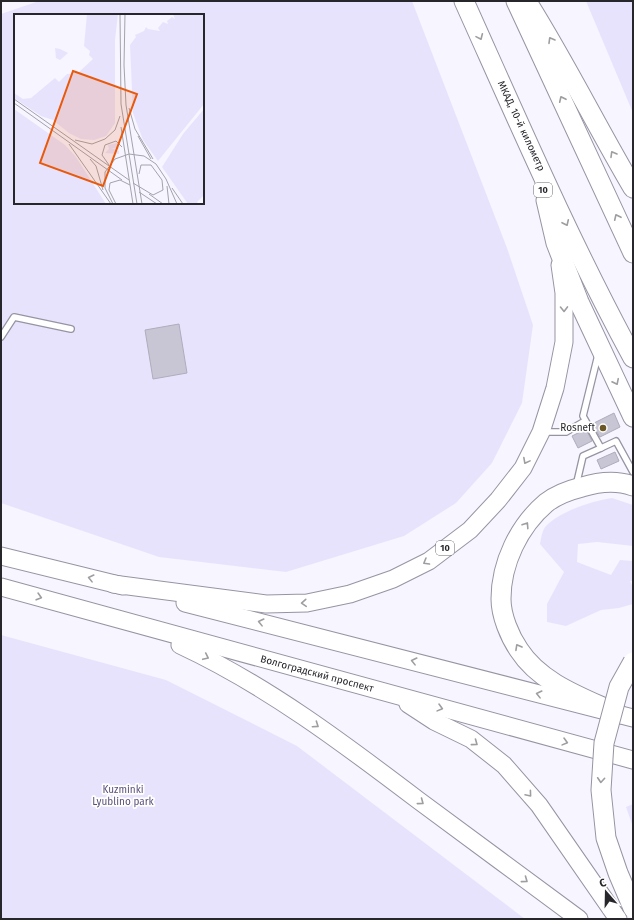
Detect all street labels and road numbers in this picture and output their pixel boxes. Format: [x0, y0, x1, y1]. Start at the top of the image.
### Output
street label: МКАД, 10-й километр [495, 79, 547, 173]
road number: 10 [534, 183, 552, 197]
road number: 10 [436, 541, 454, 555]
street label: Волгоградский проспект [259, 653, 375, 695]

